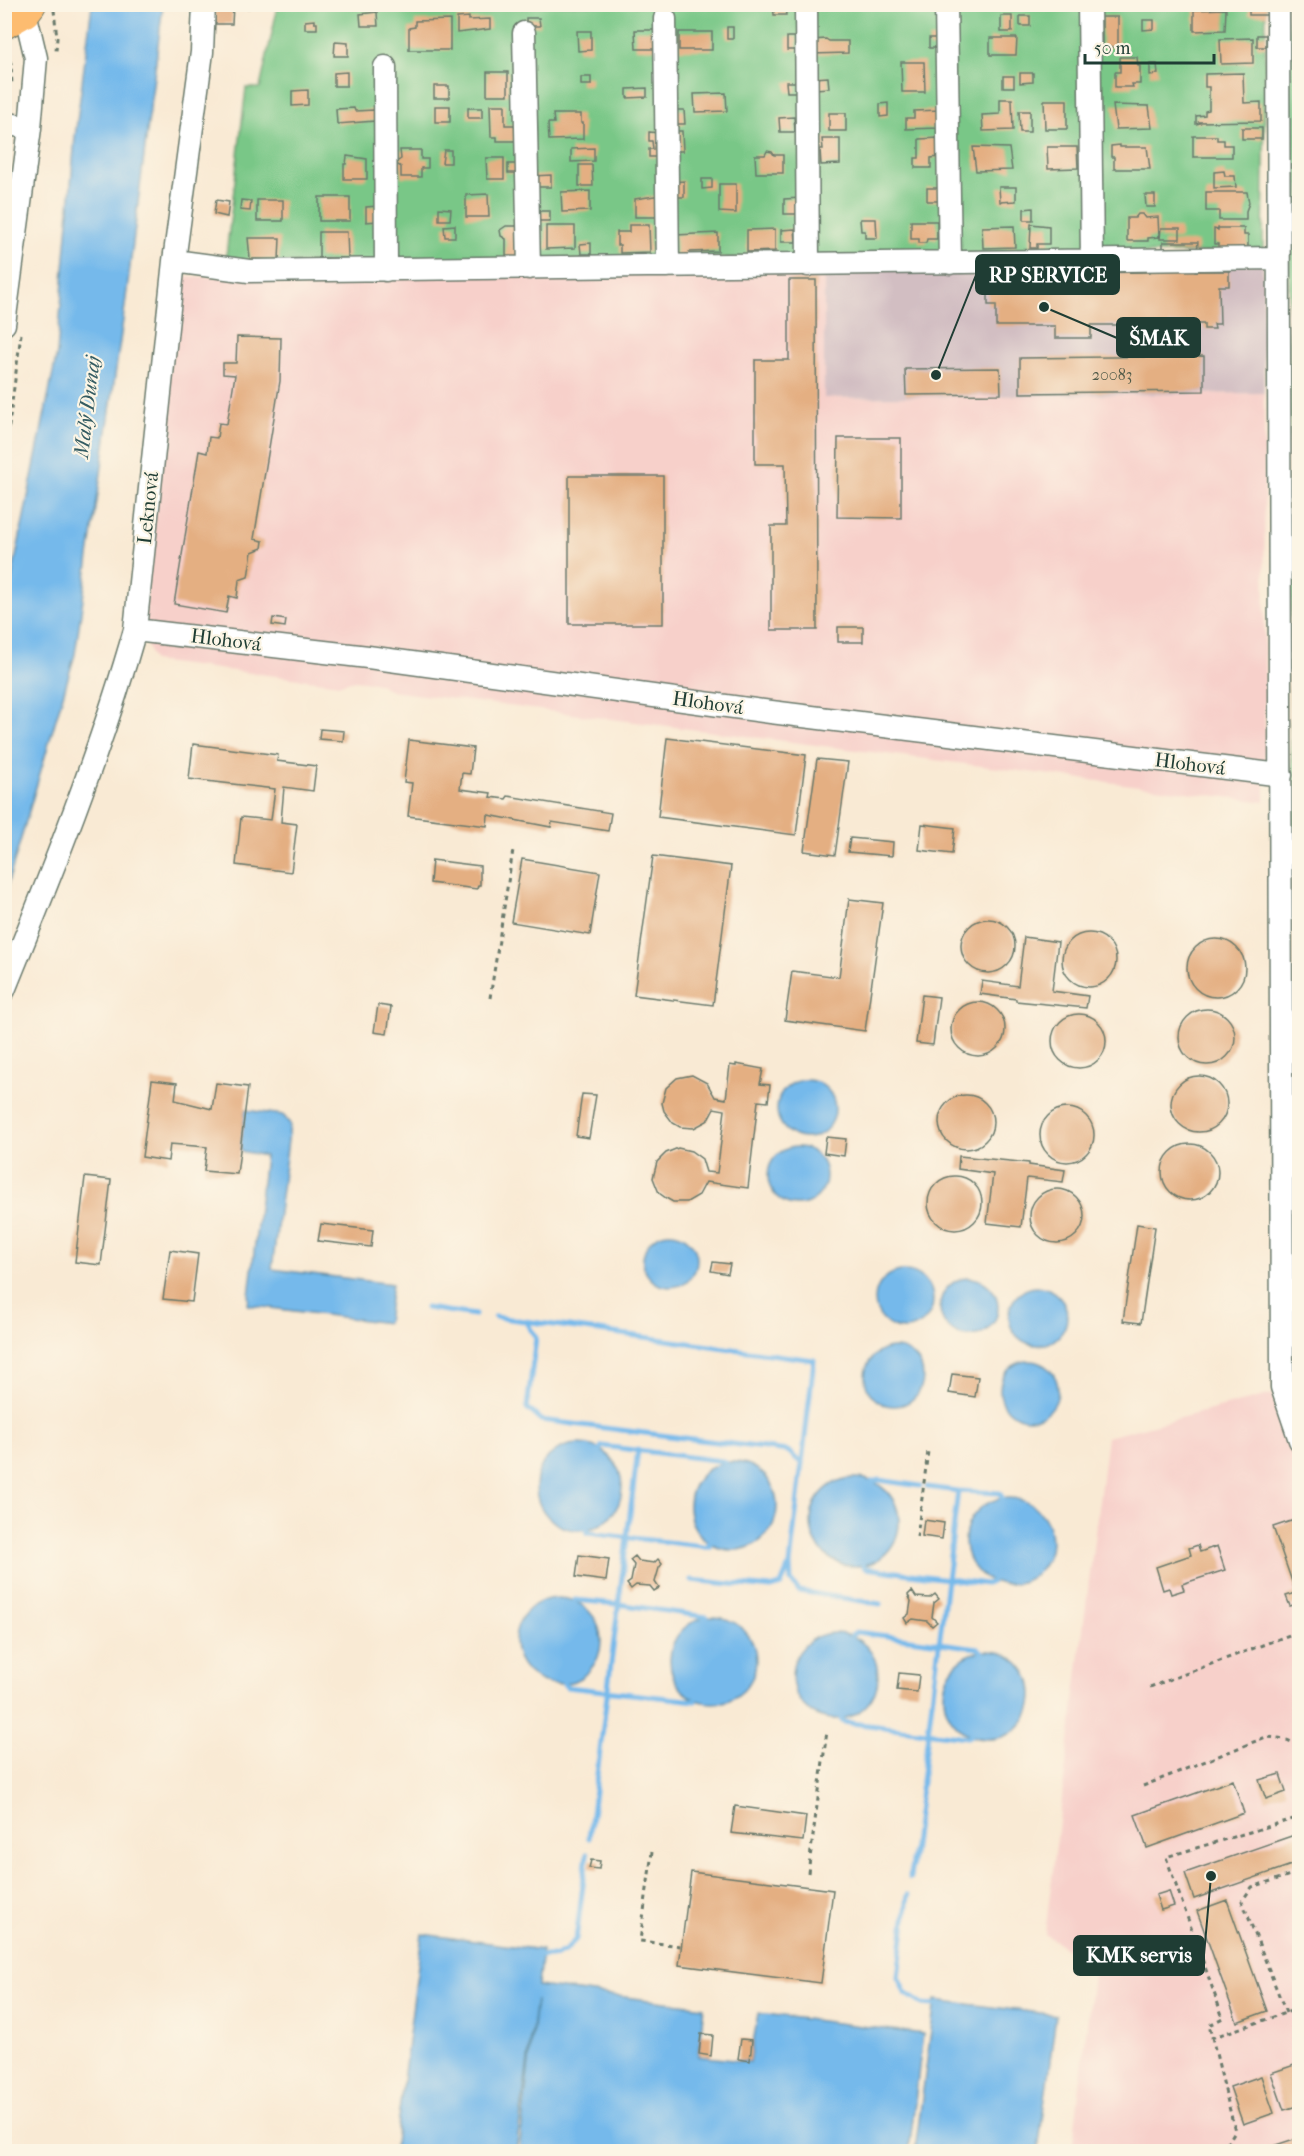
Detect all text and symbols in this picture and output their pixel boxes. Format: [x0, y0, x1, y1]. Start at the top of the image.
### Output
scale bar [1085, 27, 1214, 65]
text: 50 m [1094, 38, 1131, 59]
callout: RP SERVICE [976, 255, 1119, 294]
text: RP SERVICE [989, 263, 1108, 287]
callout: ŠMAK [1117, 318, 1200, 357]
text: ŠMAK [1130, 325, 1190, 350]
water label: Malý Dunaj [69, 354, 105, 461]
house number: 20083 [1092, 365, 1132, 384]
street label: Leknová [133, 470, 163, 545]
street label: Hlohová [189, 624, 263, 656]
street label: Hlohová [671, 687, 746, 719]
street label: Hlohová [1153, 748, 1227, 780]
callout: KMK servis [1074, 1936, 1204, 1975]
text: KMK servis [1086, 1943, 1192, 1967]

